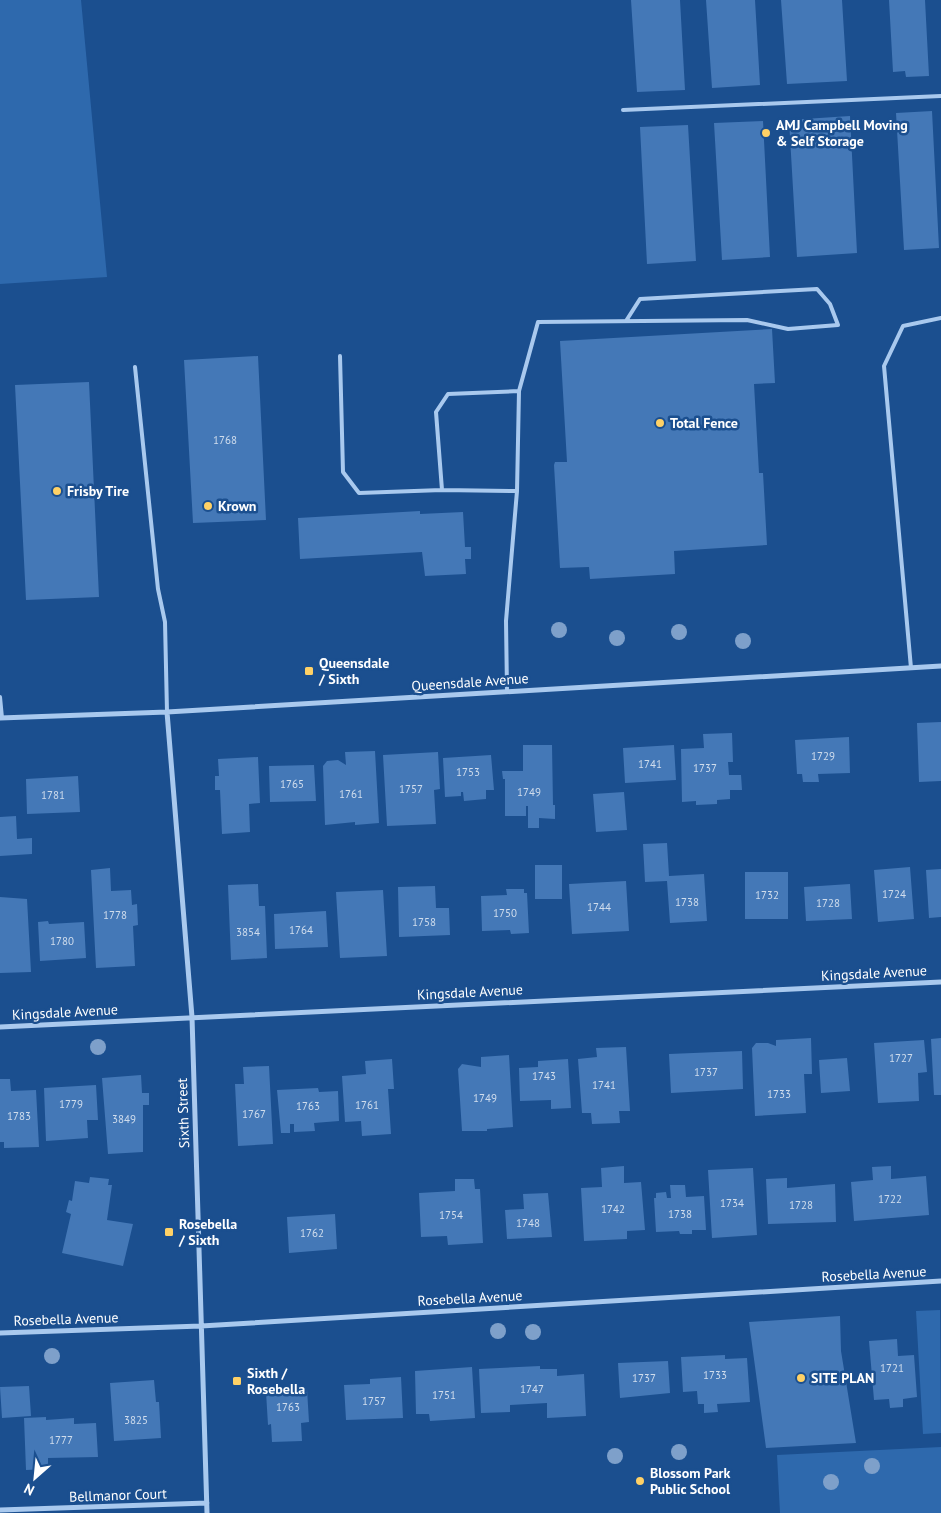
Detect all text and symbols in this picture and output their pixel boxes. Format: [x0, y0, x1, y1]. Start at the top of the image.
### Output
place label: AMJ Campbell Moving & Self Storage [776, 116, 908, 150]
marker: AMJ Campbell Moving & Self Storage [760, 127, 772, 139]
place label: Total Fence [670, 414, 738, 432]
marker: Total Fence [654, 417, 666, 429]
house number: 1768 [213, 433, 237, 447]
place label: Frisby Tire [67, 482, 129, 500]
marker: Frisby Tire [51, 485, 63, 497]
place label: Krown [218, 497, 256, 515]
marker: Krown [202, 500, 214, 512]
place label: Queensdale / Sixth [318, 654, 389, 688]
marker: Queensdale / Sixth [303, 665, 315, 677]
street label: Queensdale Avenue [411, 669, 529, 695]
house number: 1729 [811, 749, 835, 763]
house number: 1741 [638, 757, 662, 771]
house number: 1737 [693, 761, 717, 775]
house number: 1753 [456, 765, 480, 779]
house number: 1765 [280, 777, 304, 791]
house number: 1757 [399, 782, 423, 796]
house number: 1749 [517, 785, 541, 799]
house number: 1761 [339, 787, 363, 801]
house number: 1781 [41, 788, 65, 802]
house number: 1724 [882, 887, 906, 901]
house number: 1732 [755, 888, 779, 902]
house number: 1738 [675, 895, 699, 909]
house number: 1728 [816, 896, 840, 910]
house number: 1744 [587, 900, 611, 914]
house number: 1750 [493, 906, 517, 920]
house number: 1778 [103, 908, 127, 922]
house number: 1758 [412, 915, 436, 929]
house number: 1764 [289, 923, 313, 937]
house number: 3854 [236, 925, 260, 939]
house number: 1780 [50, 934, 74, 948]
street label: Kingsdale Avenue [821, 961, 927, 985]
street label: Kingsdale Avenue [417, 980, 523, 1004]
street label: Kingsdale Avenue [12, 1000, 118, 1024]
house number: 1727 [889, 1051, 913, 1065]
house number: 1737 [694, 1065, 718, 1079]
house number: 1743 [532, 1069, 556, 1083]
street label: Sixth Street [173, 1077, 193, 1148]
house number: 1741 [592, 1078, 616, 1092]
house number: 1733 [767, 1087, 791, 1101]
house number: 1749 [473, 1091, 497, 1105]
house number: 1779 [59, 1097, 83, 1111]
house number: 1761 [355, 1098, 379, 1112]
house number: 1763 [296, 1099, 320, 1113]
house number: 1767 [242, 1107, 266, 1121]
house number: 1783 [7, 1109, 31, 1123]
house number: 3849 [112, 1112, 136, 1126]
house number: 1722 [878, 1192, 902, 1206]
house number: 1734 [720, 1196, 744, 1210]
house number: 1728 [789, 1198, 813, 1212]
house number: 1742 [601, 1202, 625, 1216]
house number: 1738 [668, 1207, 692, 1221]
house number: 1754 [439, 1208, 463, 1222]
place label: Rosebella / Sixth [178, 1215, 237, 1249]
house number: 1748 [516, 1216, 540, 1230]
marker: Rosebella / Sixth [163, 1226, 175, 1238]
house number: 1762 [300, 1226, 324, 1240]
street label: Rosebella Avenue [821, 1262, 927, 1286]
street label: Rosebella Avenue [417, 1286, 523, 1310]
street label: Rosebella Avenue [13, 1308, 119, 1330]
house number: 1721 [880, 1361, 904, 1375]
place label: Sixth / Rosebella [247, 1364, 305, 1398]
house number: 1733 [703, 1368, 727, 1382]
place label: SITE PLAN [811, 1369, 874, 1387]
house number: 1737 [632, 1371, 656, 1385]
marker: SITE PLAN [795, 1372, 807, 1384]
marker: Sixth / Rosebella [231, 1375, 243, 1387]
house number: 1747 [520, 1382, 544, 1396]
house number: 1751 [432, 1388, 456, 1402]
house number: 1757 [362, 1394, 386, 1408]
house number: 1763 [276, 1400, 300, 1414]
house number: 3825 [124, 1413, 148, 1427]
house number: 1777 [49, 1433, 73, 1447]
north arrow [10, 1453, 60, 1503]
place label: Blossom Park Public School [650, 1464, 731, 1498]
marker: Blossom Park Public School [634, 1475, 646, 1487]
text: N [21, 1479, 37, 1500]
street label: Bellmanor Court [69, 1484, 167, 1506]

